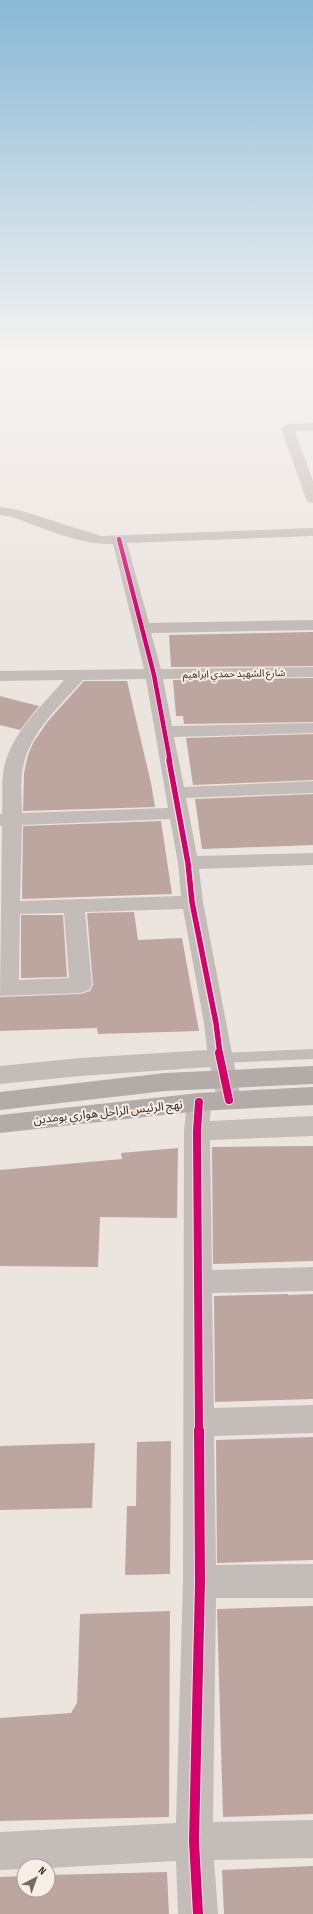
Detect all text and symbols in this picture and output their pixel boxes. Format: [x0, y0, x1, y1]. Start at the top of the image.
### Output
street label: شارع الشهيد حمدي ابراهيم [183, 667, 286, 682]
street label: نهج الرئيس الراحل هواري بومدين [33, 1097, 184, 1130]
north arrow [16, 1858, 56, 1898]
text: N [36, 1864, 49, 1878]

